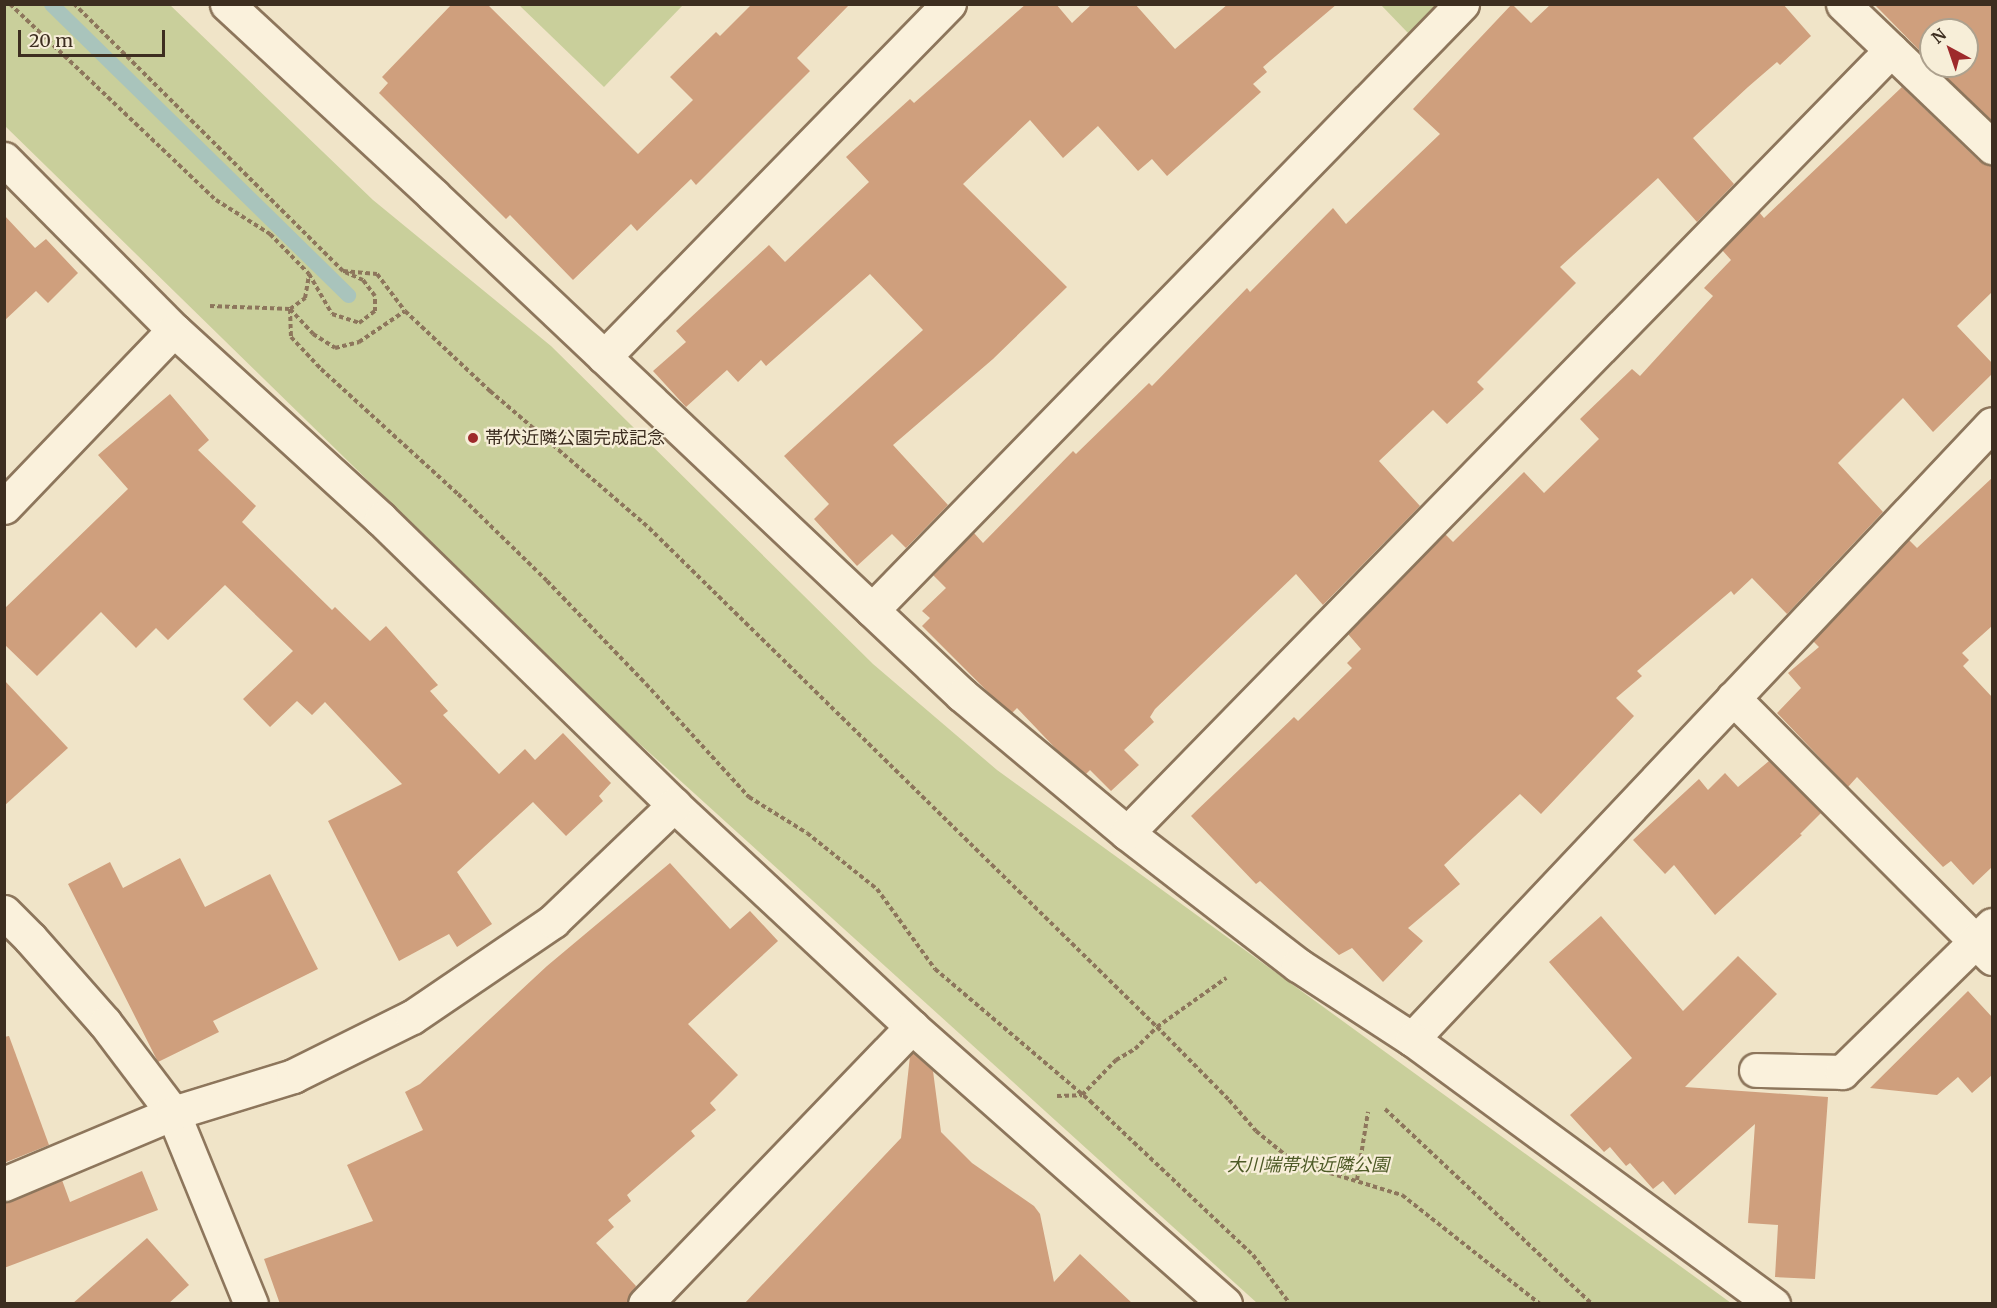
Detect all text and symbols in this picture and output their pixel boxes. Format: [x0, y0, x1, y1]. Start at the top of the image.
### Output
scale bar [21, 18, 168, 56]
north arrow [1919, 18, 1979, 78]
text: N [1927, 24, 1950, 47]
text: 20 m [29, 29, 73, 52]
place label: 帯伏近隣公園完成記念 [485, 427, 665, 449]
marker: 帯伏近隣公園完成記念 [466, 431, 480, 445]
park label: 大川端帯状近隣公園 [1227, 1154, 1389, 1176]

